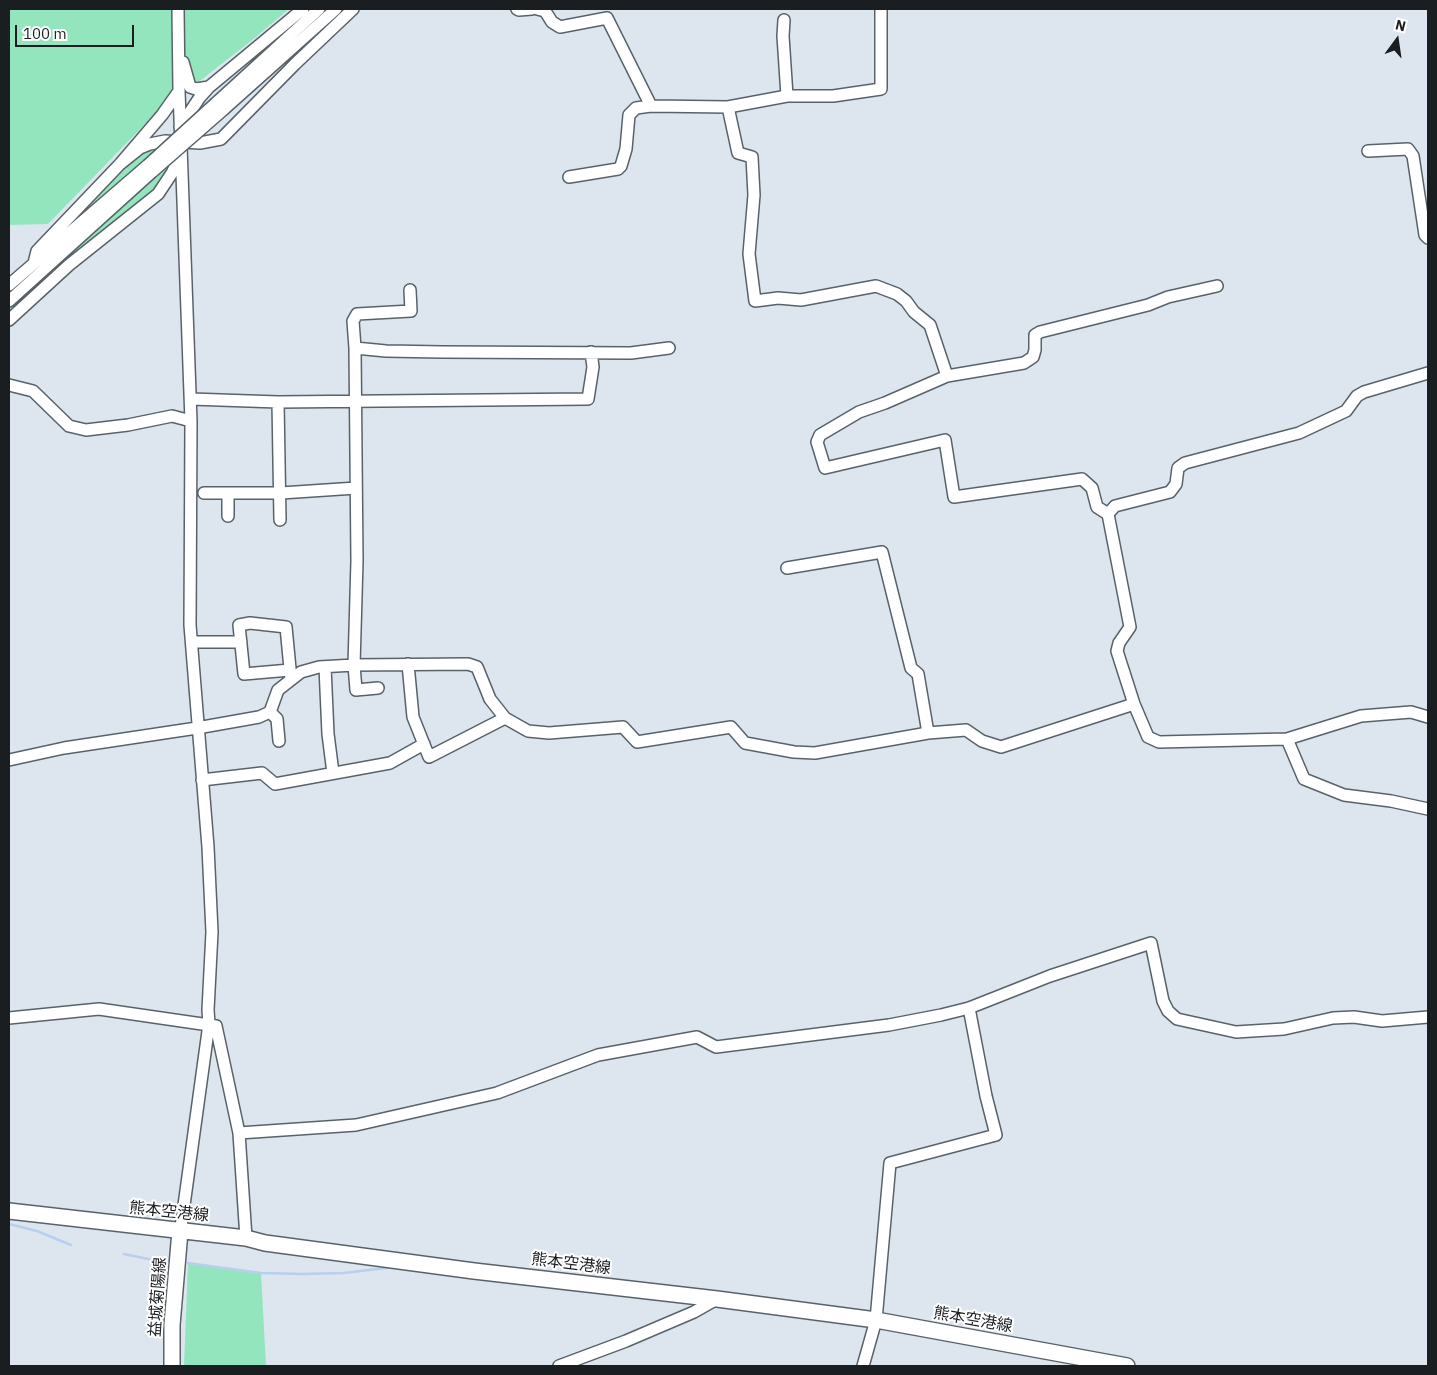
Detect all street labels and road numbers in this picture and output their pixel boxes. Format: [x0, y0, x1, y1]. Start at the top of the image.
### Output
street label: 熊本空港線 [128, 1198, 210, 1226]
street label: 熊本空港線 [530, 1250, 612, 1278]
street label: 益城菊陽線 [146, 1256, 170, 1338]
street label: 熊本空港線 [932, 1304, 1014, 1336]

